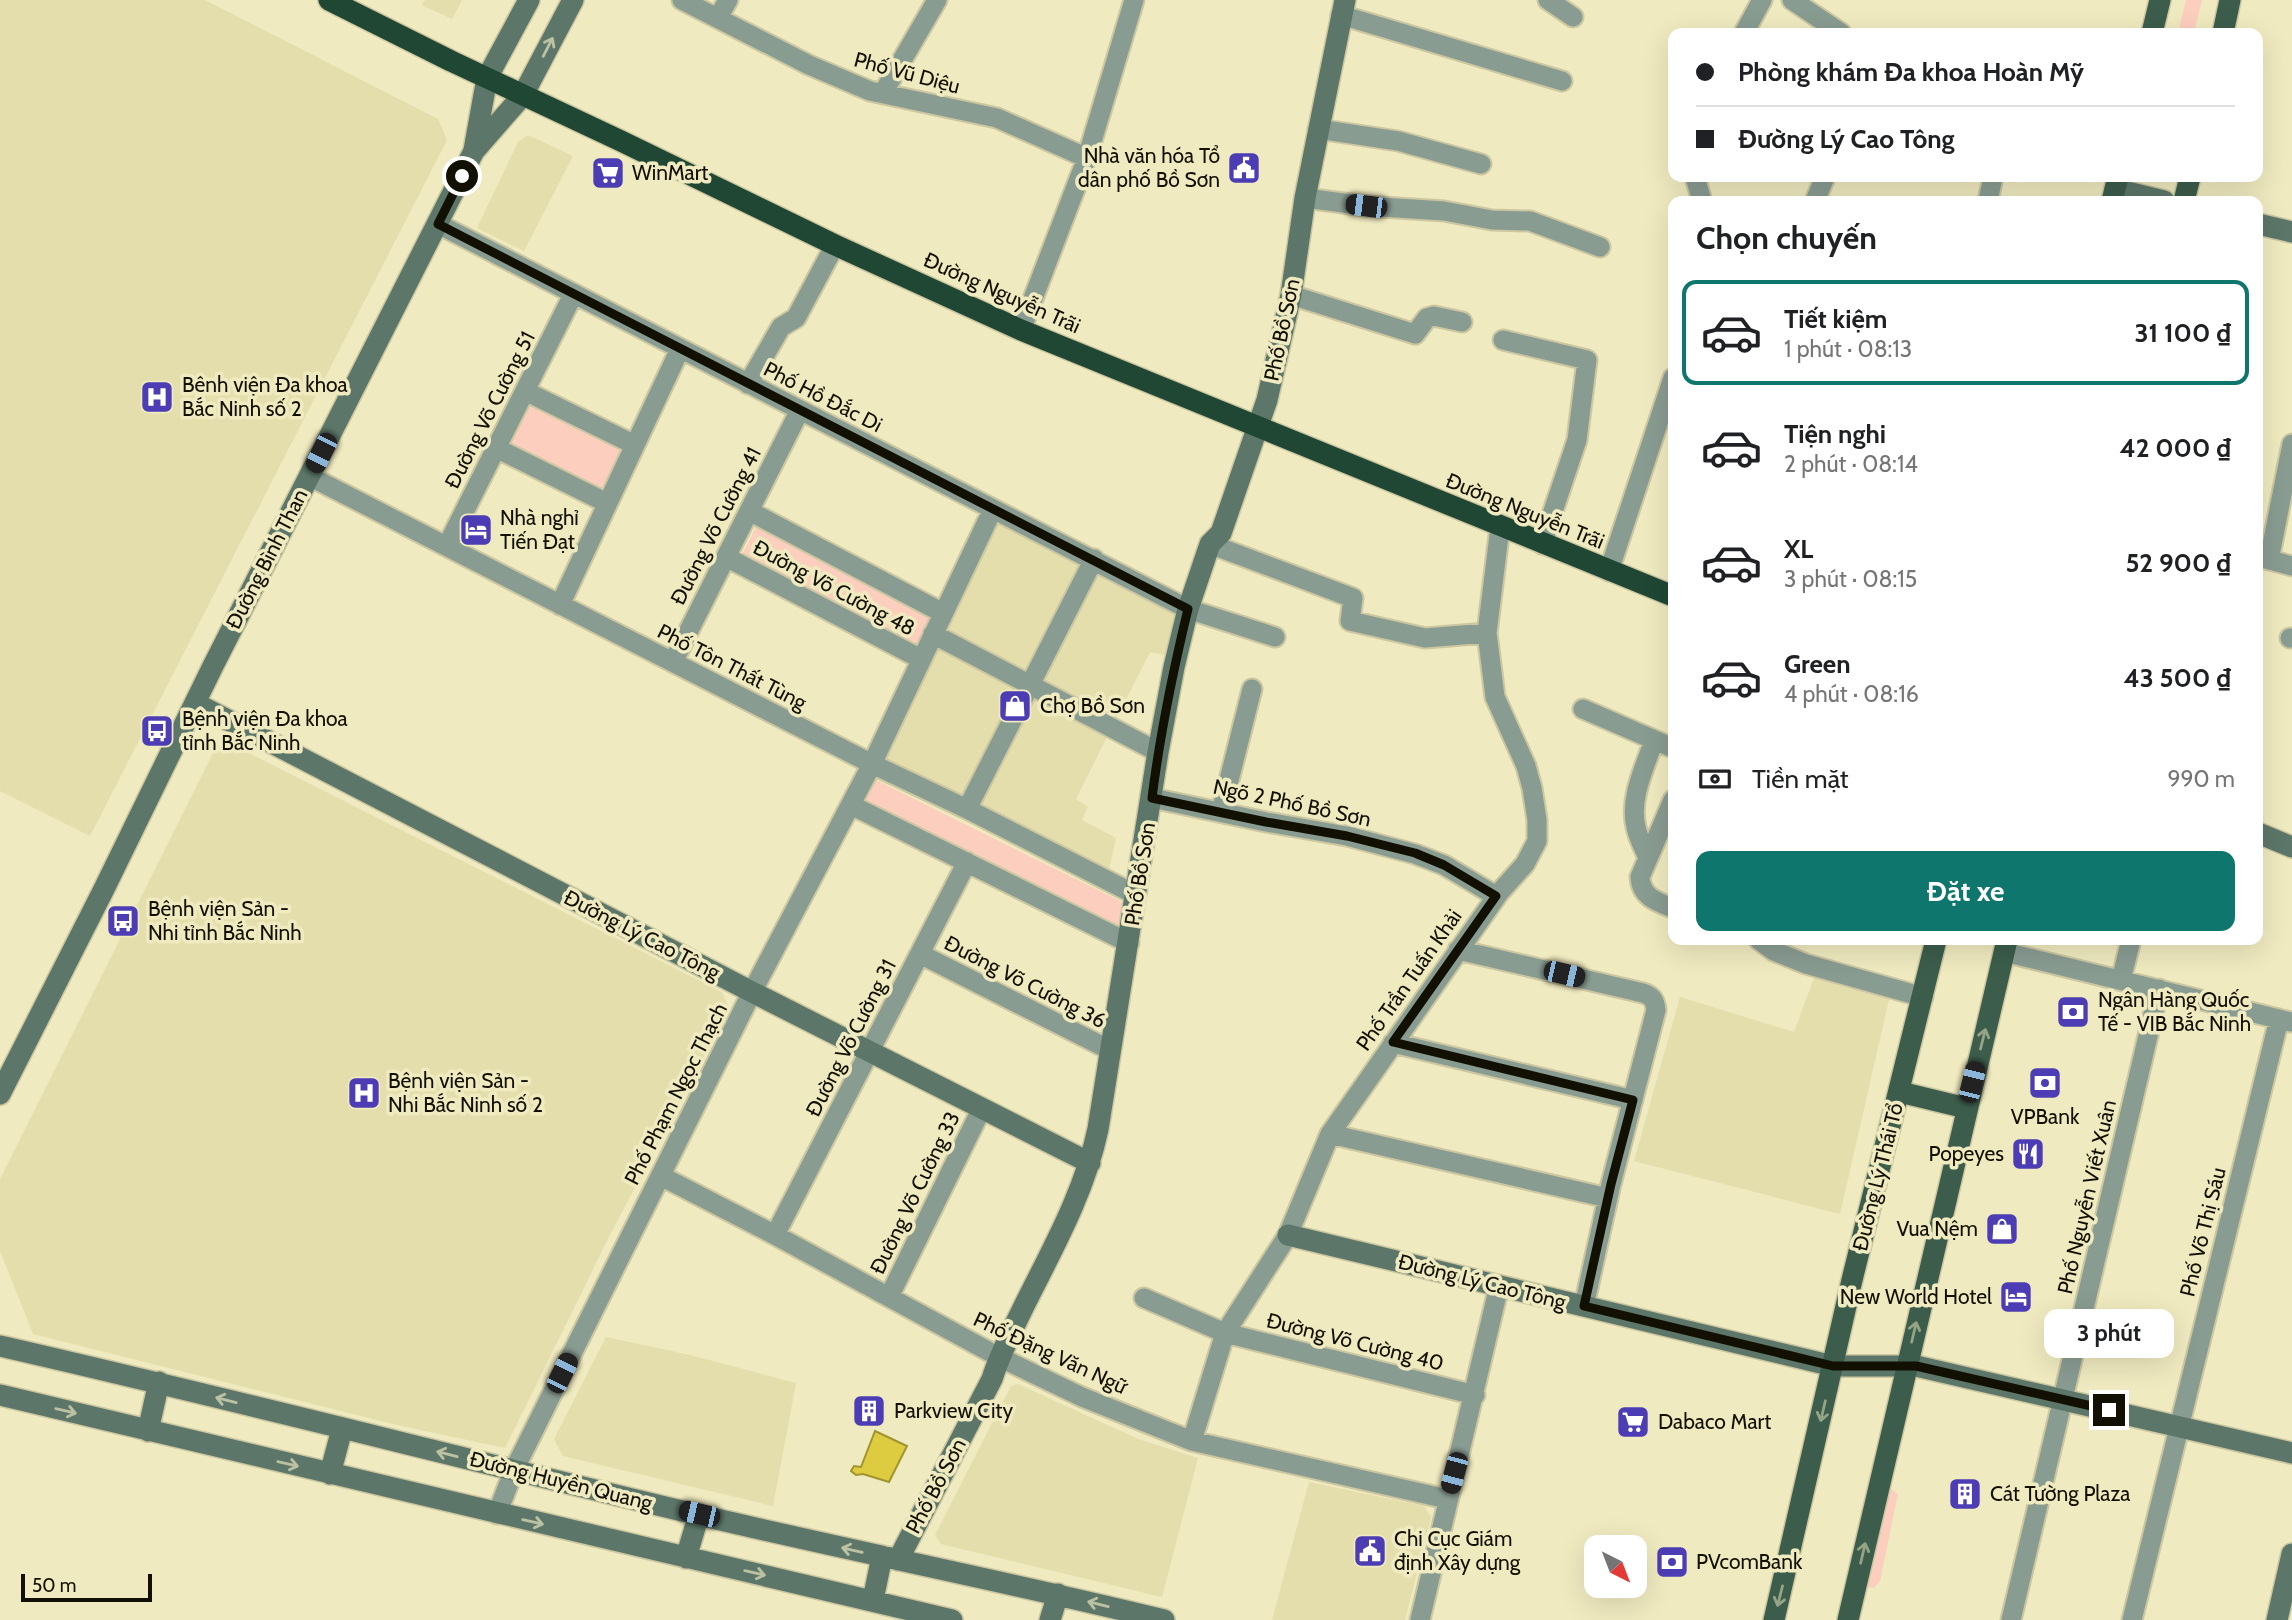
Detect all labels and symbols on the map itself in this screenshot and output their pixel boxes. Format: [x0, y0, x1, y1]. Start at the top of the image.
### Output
one-way arrow [541, 38, 555, 58]
street label: Phố Vũ Diệu [851, 46, 963, 99]
place label: Nhà văn hóa Tổ dân phố Bồ Sơn [1078, 143, 1220, 192]
public building icon: Nhà văn hóa Tổ dân phố Bồ Sơn [1225, 149, 1263, 187]
supermarket icon: WinMart [589, 154, 627, 192]
route start [446, 160, 478, 192]
place label: WinMart [632, 160, 708, 185]
car [1344, 193, 1389, 219]
street label: Đường Nguyễn Trãi [920, 247, 1084, 338]
street label: Phố Bồ Sơn [1258, 276, 1305, 383]
street label: Đường Võ Cường 51 [439, 327, 540, 492]
street label: Phố Hồ Đắc Di [760, 356, 887, 437]
place label: Bệnh viện Đa khoa Bắc Ninh số 2 [182, 372, 348, 421]
hospital icon: Bệnh viện Đa khoa Bắc Ninh số 2 [138, 378, 176, 416]
car [303, 430, 340, 476]
street label: Đường Võ Cường 41 [665, 443, 766, 609]
street label: Đường Nguyễn Trãi [1442, 467, 1608, 554]
street label: Đường Bình Than [221, 485, 313, 633]
place label: Nhà nghỉ Tiến Đạt [500, 505, 579, 554]
hotel icon: Nhà nghỉ Tiến Đạt [457, 511, 495, 549]
street label: Đường Võ Cường 48 [749, 534, 919, 641]
street label: Phố Tôn Thất Tùng [654, 618, 811, 715]
shop icon: Chợ Bồ Sơn [996, 687, 1034, 725]
place label: Chợ Bồ Sơn [1040, 693, 1145, 718]
place label: Bệnh viện Đa khoa tỉnh Bắc Ninh [182, 706, 348, 755]
bus stop icon: Bệnh viện Đa khoa tỉnh Bắc Ninh [138, 712, 176, 750]
street label: Ngõ 2 Phố Bồ Sơn [1211, 774, 1373, 831]
street label: Phố Bồ Sơn [1119, 821, 1160, 927]
street label: Đường Lý Cao Tông [560, 884, 725, 985]
place label: Bệnh viện Sản - Nhi tỉnh Bắc Ninh [148, 896, 302, 945]
bus stop icon: Bệnh viện Sản - Nhi tỉnh Bắc Ninh [104, 902, 142, 940]
street label: Phố Trần Tuấn Khải [1351, 904, 1467, 1055]
street label: Đường Võ Cường 36 [940, 930, 1110, 1033]
street label: Đường Võ Cường 31 [800, 955, 901, 1120]
car [1542, 959, 1587, 989]
place label: Ngân Hàng Quốc Tế - VIB Bắc Ninh [2098, 987, 2251, 1036]
bank icon: Ngân Hàng Quốc Tế - VIB Bắc Ninh [2054, 993, 2092, 1031]
street label: Phố Phạm Ngọc Thạch [619, 999, 732, 1189]
one-way arrow [1977, 1028, 1990, 1051]
car [1957, 1059, 1988, 1105]
bank icon: VPBank [2026, 1064, 2064, 1102]
place label: Bệnh viện Sản - Nhi Bắc Ninh số 2 [388, 1068, 543, 1117]
hospital icon: Bệnh viện Sản - Nhi Bắc Ninh số 2 [345, 1074, 383, 1112]
street label: Phố Nguyễn Viết Xuân [2052, 1097, 2121, 1296]
street label: Đường Lý Thái Tổ [1847, 1100, 1908, 1254]
place label: VPBank [2011, 1104, 2080, 1129]
street label: Đường Võ Cường 33 [864, 1108, 965, 1278]
restaurant icon: Popeyes [2009, 1135, 2047, 1173]
place label: Popeyes [1929, 1141, 2004, 1166]
street label: Phố Võ Thị Sáu [2174, 1165, 2231, 1299]
shop icon: Vua Nệm [1983, 1210, 2021, 1248]
place label: Vua Nệm [1896, 1216, 1978, 1241]
street label: Đường Lý Cao Tông [1396, 1249, 1569, 1315]
hotel icon: New World Hotel [1997, 1278, 2035, 1316]
place label: New World Hotel [1840, 1284, 1992, 1309]
street label: Phố Đặng Văn Ngữ [970, 1306, 1133, 1400]
street label: Đường Võ Cường 40 [1264, 1307, 1446, 1376]
callout: 3 phút [2044, 1308, 2174, 1358]
one-way arrow [1907, 1321, 1921, 1344]
car [544, 1350, 581, 1396]
building icon: Parkview City [850, 1392, 888, 1430]
one-way arrow [216, 1393, 238, 1406]
route end [2093, 1394, 2125, 1426]
place label: Parkview City [894, 1398, 1013, 1423]
one-way arrow [1815, 1399, 1829, 1422]
supermarket icon: Dabaco Mart [1614, 1403, 1652, 1441]
one-way arrow [54, 1405, 77, 1418]
place label: Dabaco Mart [1658, 1409, 1771, 1434]
street label: Phố Bồ Sơn [900, 1434, 971, 1538]
street label: Đường Huyền Quang [467, 1446, 656, 1515]
one-way arrow [436, 1447, 459, 1460]
car [1439, 1450, 1470, 1496]
one-way arrow [276, 1458, 299, 1471]
building icon: Cát Tường Plaza [1946, 1475, 1984, 1513]
place label: Cát Tường Plaza [1990, 1481, 2130, 1506]
car [677, 1499, 722, 1529]
one-way arrow [521, 1516, 544, 1529]
place label: Chi Cục Giám định Xây dựng [1394, 1526, 1521, 1575]
public building icon: Chi Cục Giám định Xây dựng [1351, 1532, 1389, 1570]
north arrow [1584, 1535, 1647, 1598]
one-way arrow [841, 1542, 864, 1556]
one-way arrow [1857, 1542, 1870, 1565]
bank icon: PVcomBank [1653, 1543, 1691, 1581]
place label: PVcomBank [1696, 1549, 1803, 1574]
one-way arrow [743, 1568, 765, 1581]
scale bar [21, 1571, 152, 1603]
one-way arrow [1773, 1584, 1786, 1607]
one-way arrow [1087, 1597, 1110, 1610]

